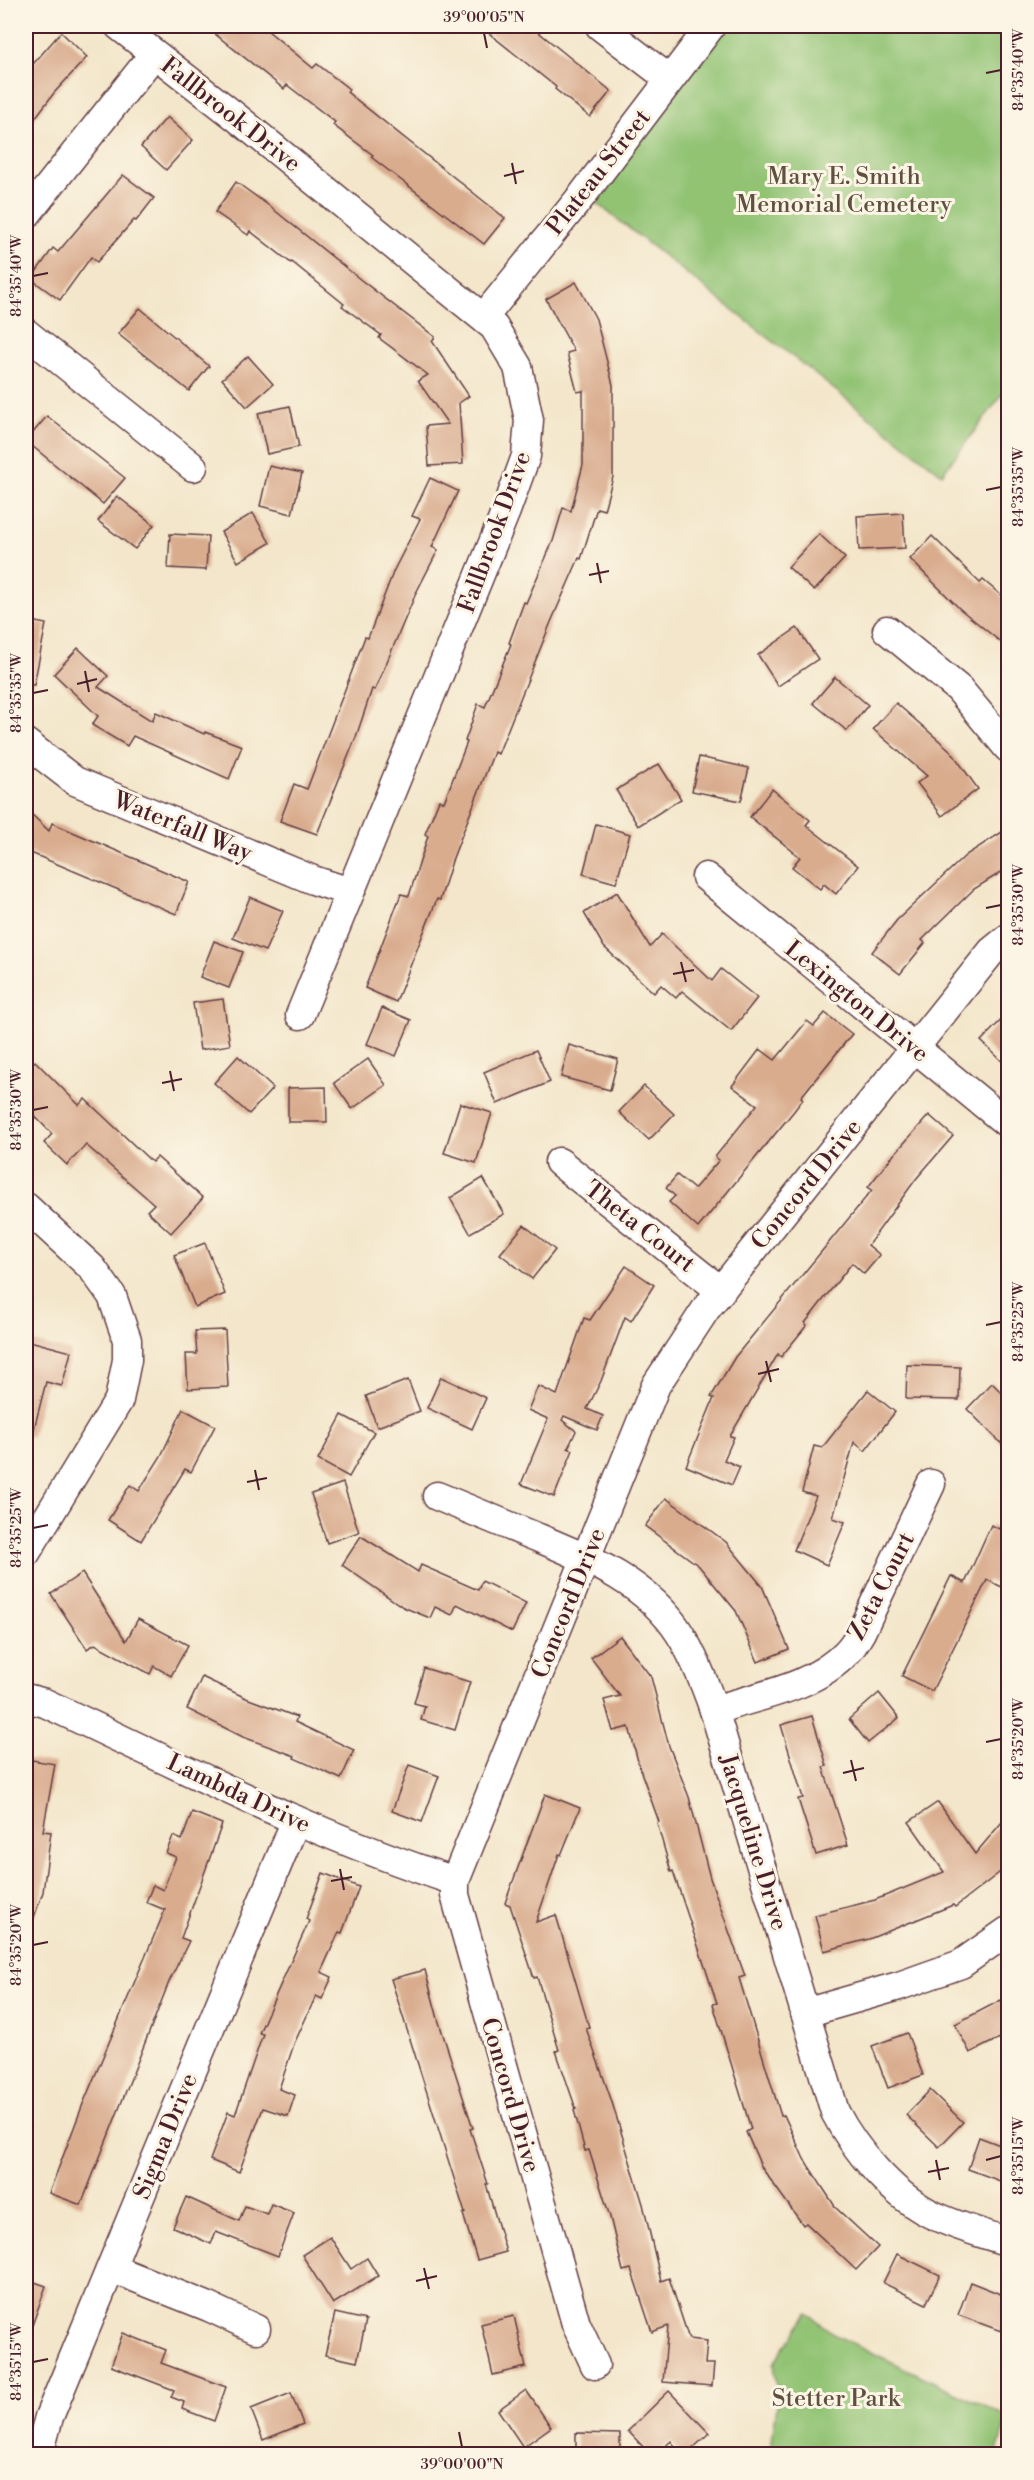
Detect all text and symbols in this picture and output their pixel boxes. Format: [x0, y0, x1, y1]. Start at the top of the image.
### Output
text: 39°00'05"N [443, 8, 525, 27]
text: 84°35'40"W [1009, 29, 1028, 111]
street label: Fallbrook Drive [154, 51, 307, 179]
street label: Plateau Street [540, 103, 658, 242]
park label: Mary E. Smith Memorial Cemetery [736, 162, 952, 220]
text: 84°35'40"W [7, 235, 26, 317]
street label: Fallbrook Drive [452, 447, 538, 617]
text: 84°35'35"W [1009, 447, 1028, 527]
text: 84°35'35"W [7, 653, 26, 733]
street label: Waterfall Way [108, 785, 257, 869]
text: 84°35'30"W [1009, 864, 1028, 946]
street label: Lexington Drive [778, 934, 934, 1069]
text: 84°35'30"W [7, 1069, 26, 1151]
street label: Concord Drive [745, 1113, 869, 1256]
street label: Theta Court [578, 1174, 701, 1280]
text: 84°35'25"W [1009, 1282, 1028, 1362]
text: 84°35'25"W [7, 1488, 26, 1568]
street label: Concord Drive [525, 1524, 613, 1683]
street label: Zeta Court [842, 1527, 922, 1645]
text: 84°35'20"W [1009, 1698, 1028, 1780]
street label: Lambda Drive [162, 1748, 315, 1840]
street label: Jacqueline Drive [712, 1750, 794, 1934]
text: 84°35'20"W [7, 1904, 26, 1986]
street label: Concord Drive [474, 2014, 546, 2176]
street label: Sigma Drive [127, 2069, 205, 2204]
text: 84°35'15"W [1009, 2117, 1028, 2195]
text: 84°35'15"W [7, 2323, 26, 2401]
park label: Stetter Park [772, 2384, 902, 2414]
text: 39°00'00"N [420, 2455, 504, 2474]

